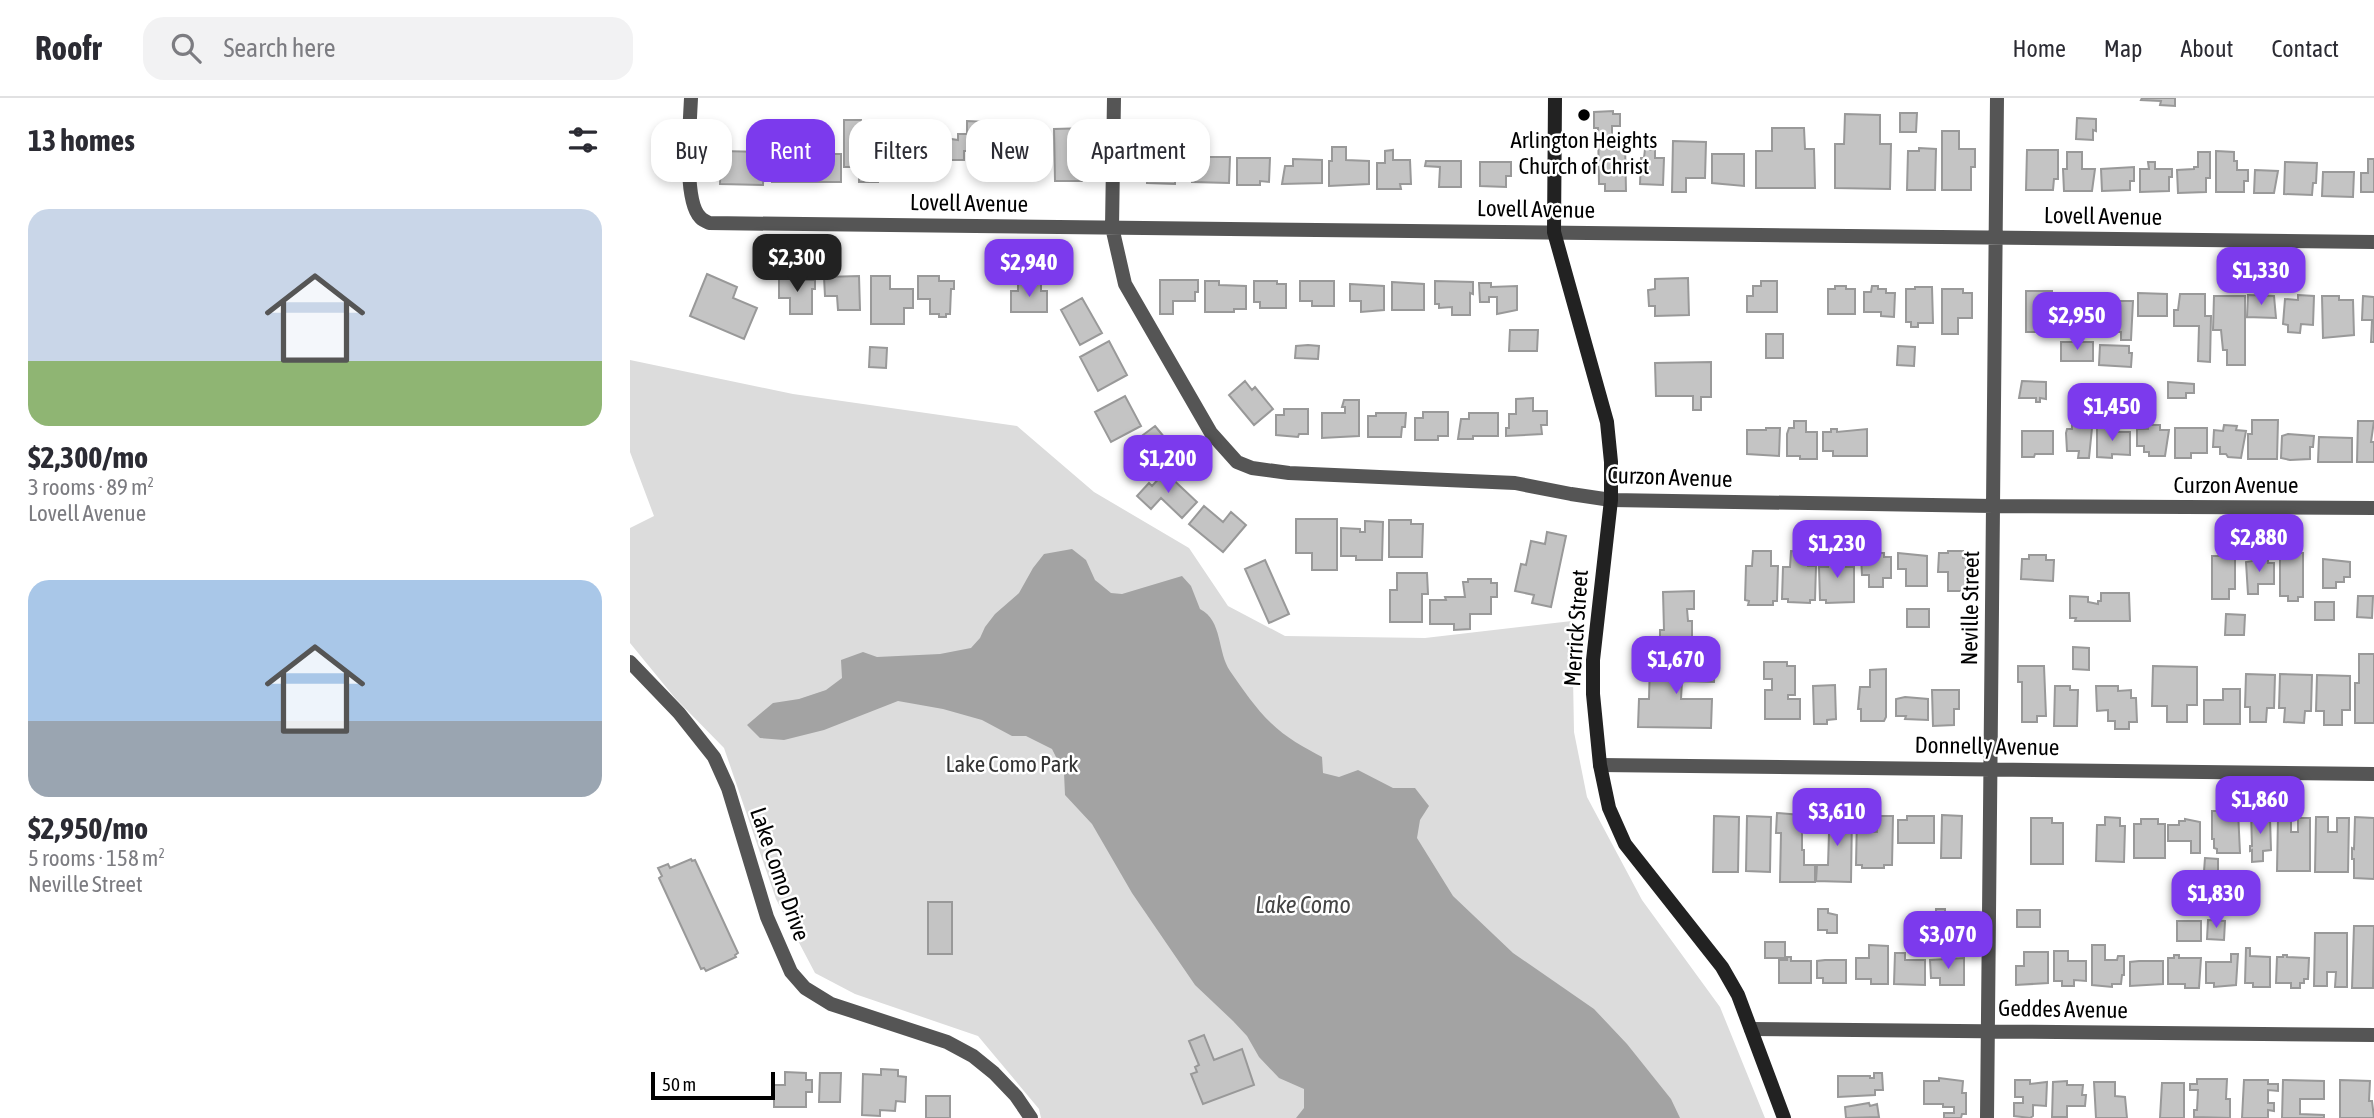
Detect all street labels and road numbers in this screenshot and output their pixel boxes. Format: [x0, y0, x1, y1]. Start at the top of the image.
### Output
street label: Lovell Avenue [910, 189, 1028, 217]
street label: Lovell Avenue [1477, 195, 1595, 223]
street label: Lovell Avenue [2044, 202, 2162, 230]
street label: Curzon Avenue [1607, 462, 1733, 492]
street label: Curzon Avenue [2173, 472, 2299, 498]
street label: Neville Street [1956, 550, 1984, 666]
street label: Merrick Street [1559, 569, 1593, 687]
street label: Donnelly Avenue [1914, 732, 2060, 760]
street label: Lake Como Drive [745, 804, 815, 944]
street label: Geddes Avenue [1998, 995, 2128, 1023]

